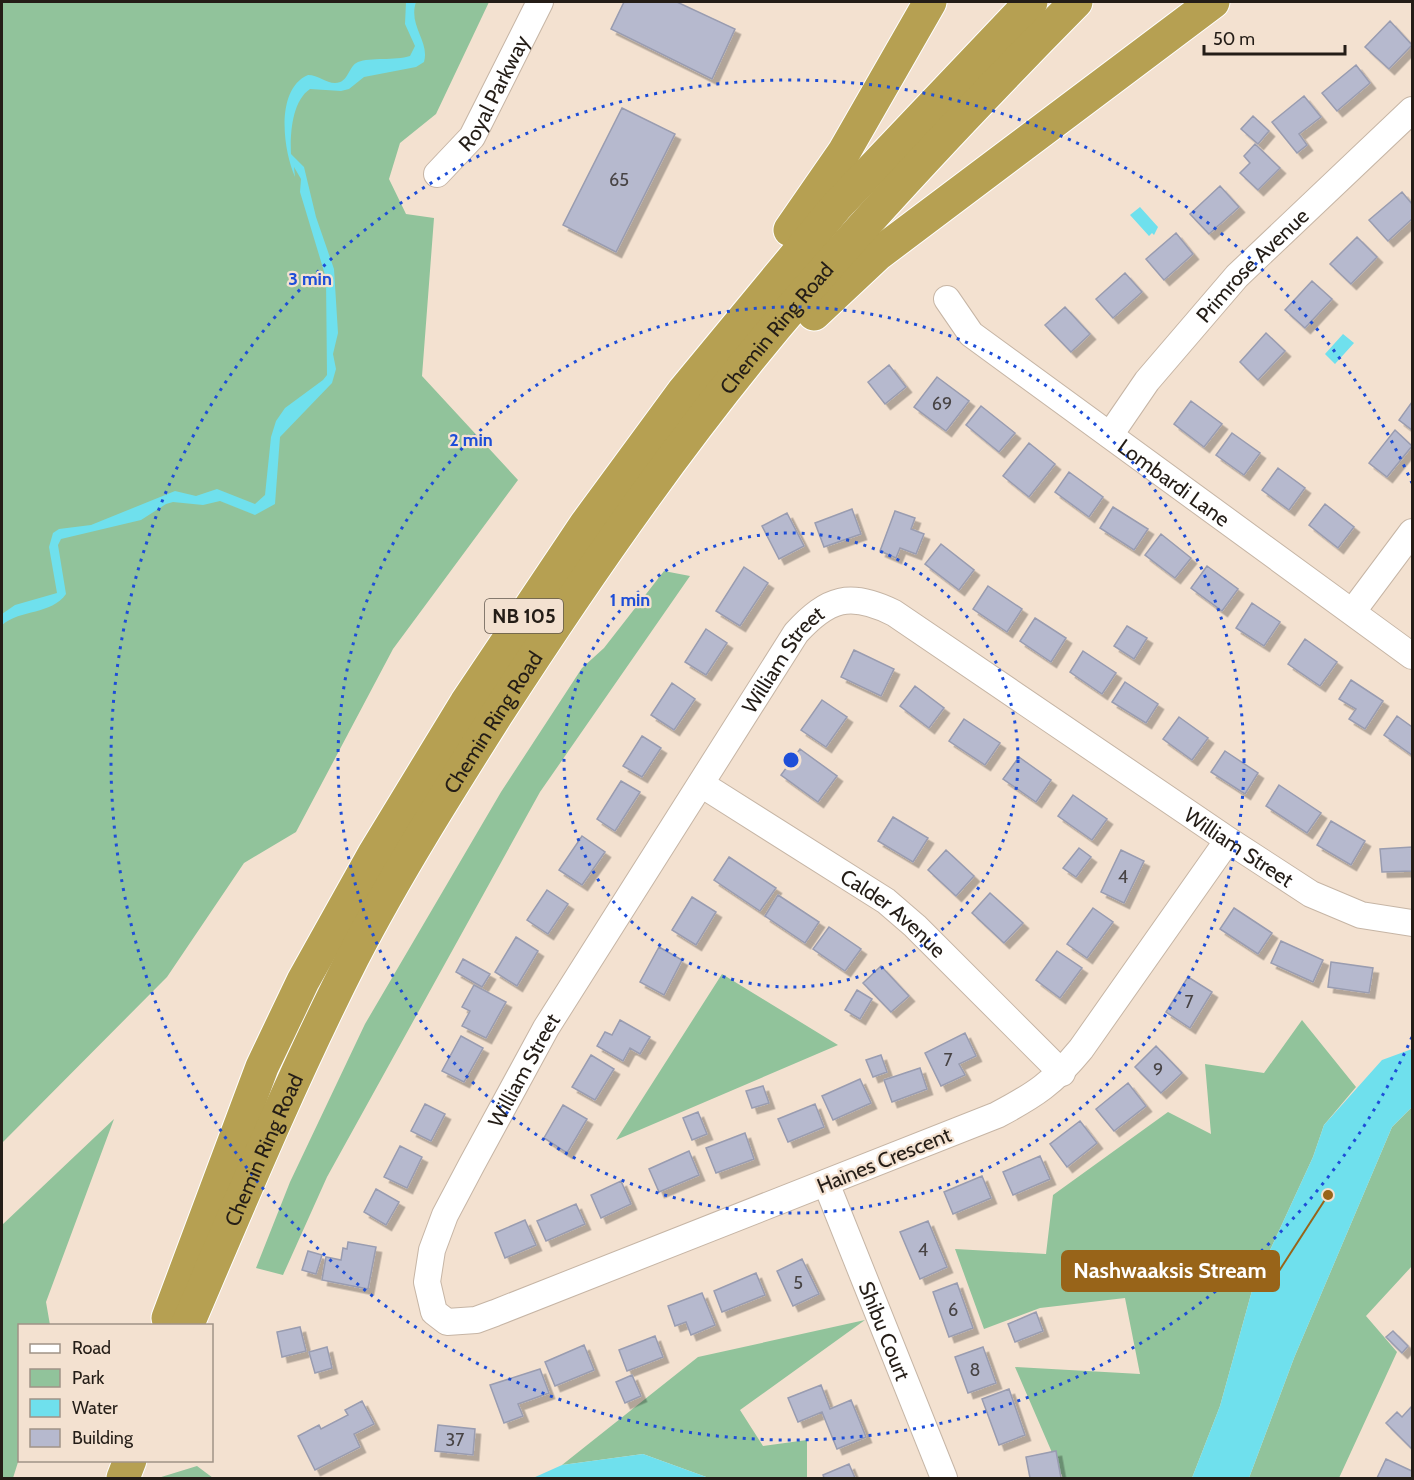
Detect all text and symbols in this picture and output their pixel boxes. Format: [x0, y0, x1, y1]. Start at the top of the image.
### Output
scale bar [1204, 18, 1345, 56]
text: 50 m [1213, 28, 1255, 50]
street label: Royal Parkway [453, 30, 534, 156]
house number: 65 [609, 169, 629, 191]
street label: Primrose Avenue [1191, 203, 1313, 327]
street label: Chemin Ring Road [714, 257, 838, 399]
text: 3 min [288, 268, 332, 290]
house number: 69 [932, 393, 952, 415]
text: 2 min [449, 429, 493, 451]
street label: Lombardi Lane [1113, 433, 1235, 532]
text: 1 min [610, 589, 650, 611]
road number: NB 105 [485, 599, 563, 633]
street label: William Street [736, 600, 828, 718]
street label: Chemin Ring Road [438, 646, 547, 798]
centre of rings [781, 750, 801, 770]
street label: William Street [1180, 802, 1298, 892]
street label: Calder Avenue [836, 863, 952, 963]
house number: 4 [1118, 866, 1128, 888]
house number: 7 [1184, 991, 1194, 1013]
street label: William Street [482, 1008, 565, 1131]
house number: 7 [943, 1049, 953, 1071]
house number: 9 [1153, 1059, 1163, 1081]
street label: Chemin Ring Road [219, 1070, 308, 1230]
street label: Haines Crescent [813, 1122, 955, 1198]
house number: 4 [918, 1239, 928, 1261]
callout: Nashwaaksis Stream [1062, 1251, 1279, 1291]
text: Nashwaaksis Stream [1073, 1257, 1267, 1284]
house number: 5 [793, 1272, 803, 1294]
street label: Shibu Court [854, 1278, 916, 1384]
house number: 6 [948, 1299, 958, 1321]
legend [18, 1324, 213, 1462]
text: Road [72, 1337, 111, 1359]
house number: 8 [970, 1359, 980, 1381]
text: Park [72, 1367, 105, 1389]
text: Water [72, 1397, 118, 1419]
text: Building [72, 1427, 134, 1449]
house number: 37 [446, 1429, 464, 1451]

